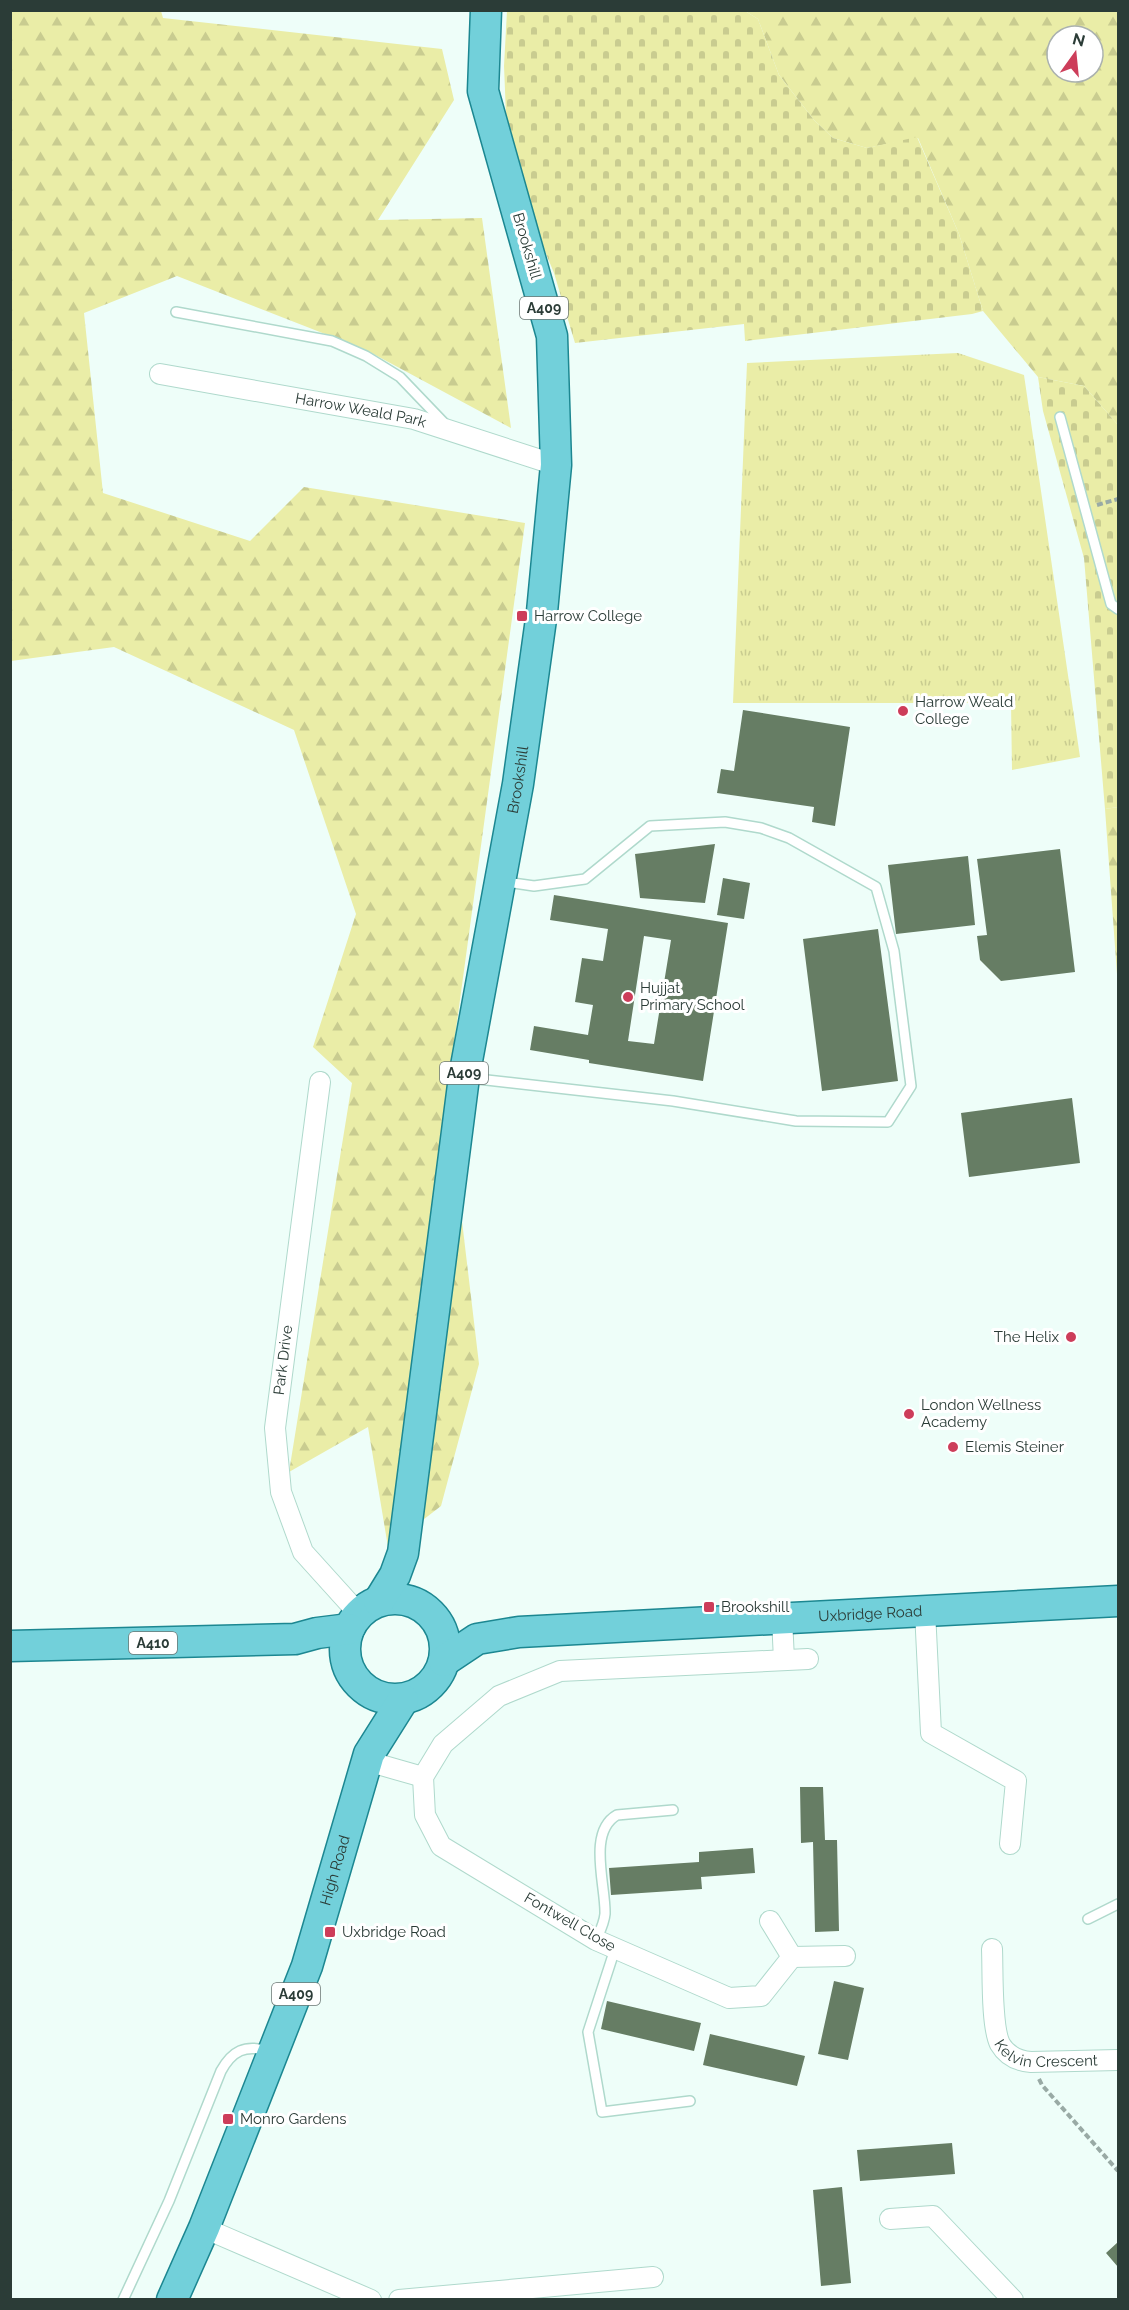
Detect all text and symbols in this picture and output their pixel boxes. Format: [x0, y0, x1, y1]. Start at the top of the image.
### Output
north arrow [1045, 24, 1105, 84]
text: N [1070, 29, 1087, 51]
street label: Brookshill [509, 211, 545, 282]
road number: A409 [520, 297, 568, 319]
street label: Harrow Weald Park [294, 389, 429, 431]
place label: Harrow College [534, 607, 642, 625]
marker: Harrow College [515, 609, 529, 623]
place label: Harrow Weald College [915, 693, 1013, 728]
marker: Harrow Weald College [896, 704, 910, 718]
street label: Brookshill [504, 744, 532, 815]
place label: Hujjat Primary School [640, 979, 746, 1014]
marker: Hujjat Primary School [621, 990, 635, 1004]
road number: A409 [440, 1062, 488, 1084]
street label: Park Drive [270, 1324, 296, 1396]
place label: The Helix [994, 1328, 1059, 1346]
marker: The Helix [1064, 1330, 1078, 1344]
place label: London Wellness Academy [921, 1396, 1041, 1431]
marker: London Wellness Academy [902, 1407, 916, 1421]
place label: Elemis Steiner [965, 1438, 1065, 1456]
marker: Elemis Steiner [946, 1440, 960, 1454]
place label: Brookshill [721, 1598, 790, 1616]
marker: Brookshill [702, 1600, 716, 1614]
street label: Uxbridge Road [818, 1602, 923, 1625]
road number: A410 [129, 1632, 177, 1654]
street label: High Road [316, 1833, 354, 1908]
street label: Fontwell Close [521, 1889, 619, 1956]
place label: Uxbridge Road [342, 1923, 446, 1941]
marker: Uxbridge Road [323, 1925, 337, 1939]
road number: A409 [272, 1983, 320, 2005]
street label: Kelvin Crescent [990, 2036, 1098, 2071]
place label: Monro Gardens [240, 2110, 347, 2128]
marker: Monro Gardens [221, 2112, 235, 2126]

